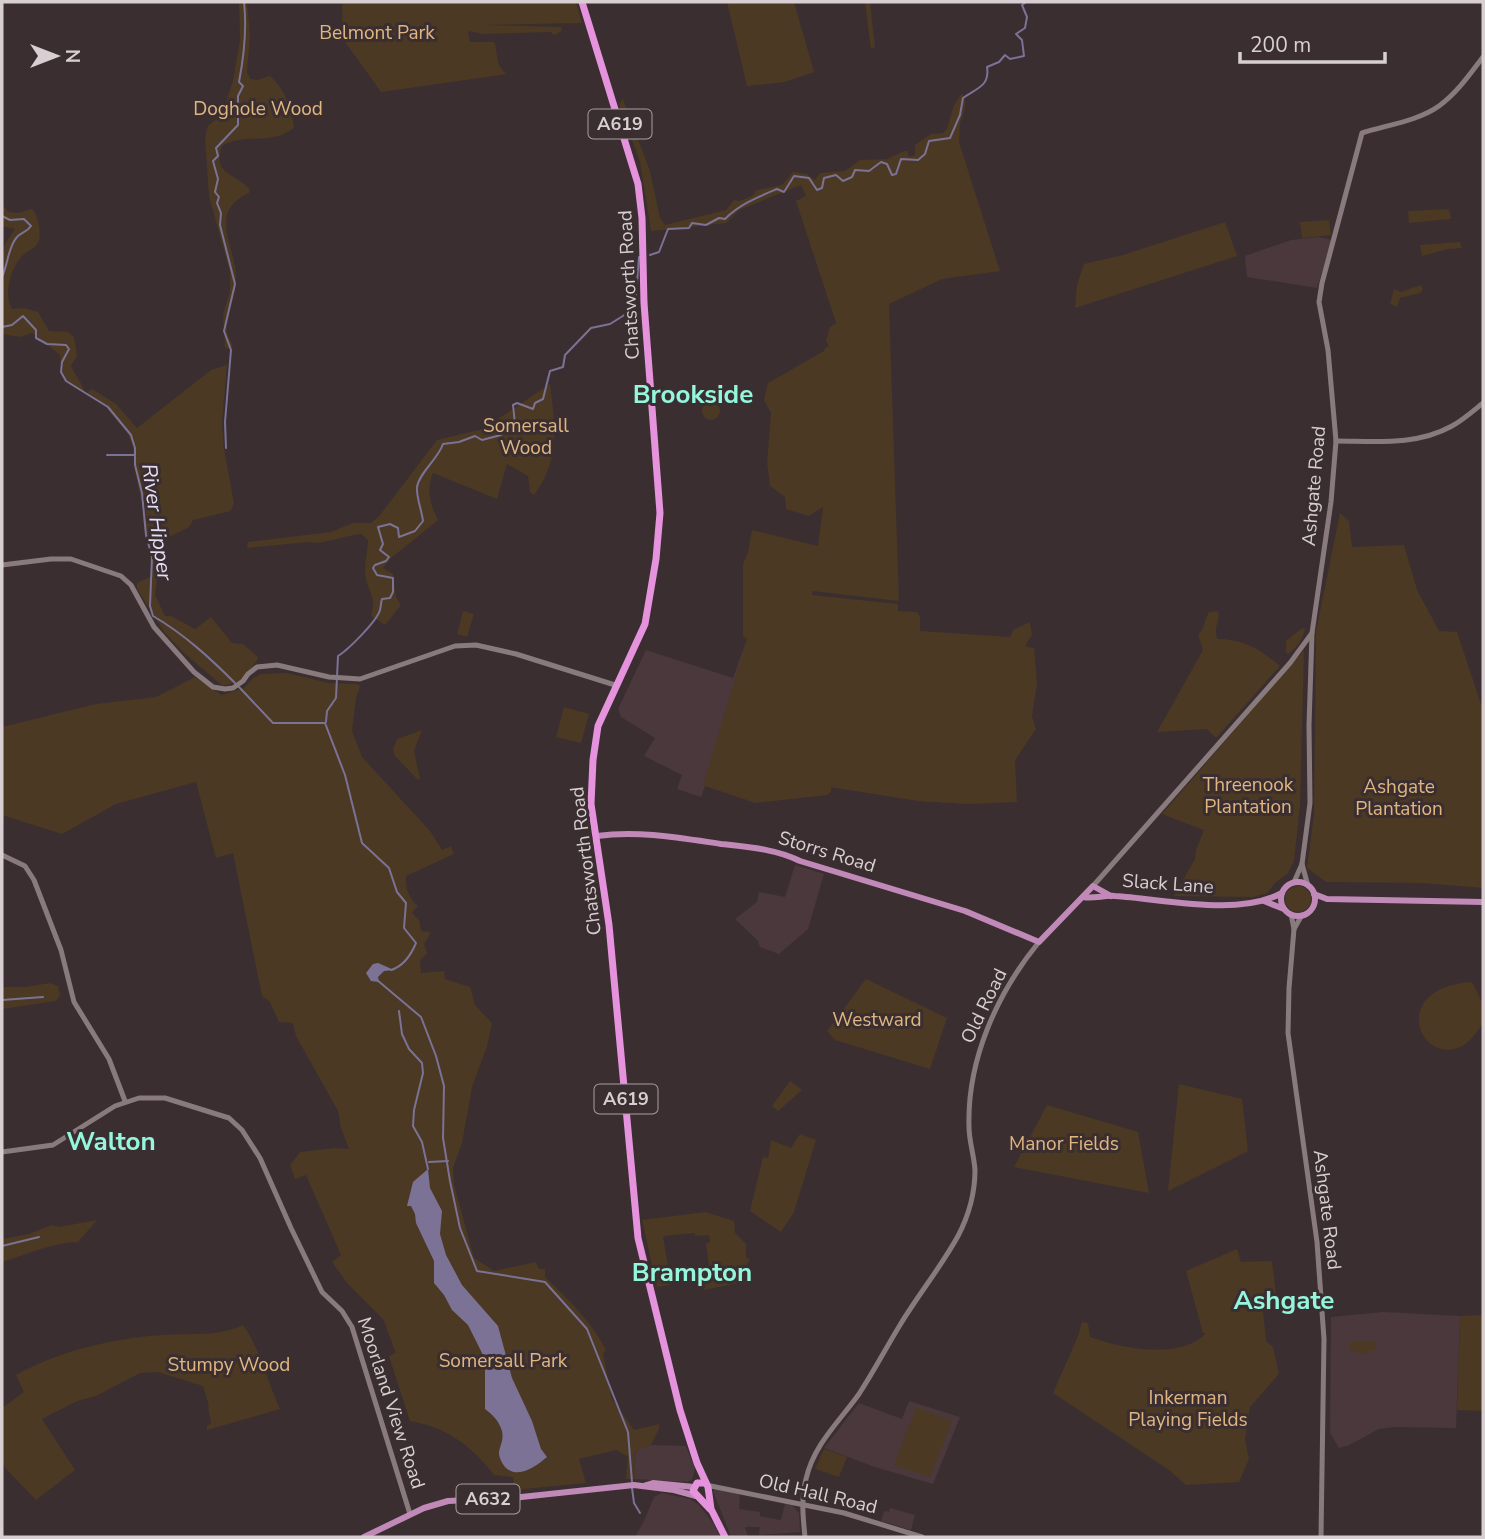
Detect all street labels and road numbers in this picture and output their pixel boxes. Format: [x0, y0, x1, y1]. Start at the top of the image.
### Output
road number: A619 [588, 110, 652, 139]
street label: Chatsworth Road [612, 210, 646, 360]
street label: Ashgate Road [1296, 425, 1332, 547]
street label: Chatsworth Road [564, 785, 608, 937]
street label: Storrs Road [775, 825, 879, 879]
street label: Slack Lane [1121, 868, 1215, 900]
street label: Old Road [955, 964, 1013, 1048]
road number: A619 [594, 1084, 658, 1114]
street label: Ashgate Road [1307, 1149, 1347, 1271]
street label: Moorland View Road [351, 1314, 431, 1492]
street label: Old Hall Road [756, 1468, 880, 1520]
road number: A632 [456, 1484, 520, 1514]

